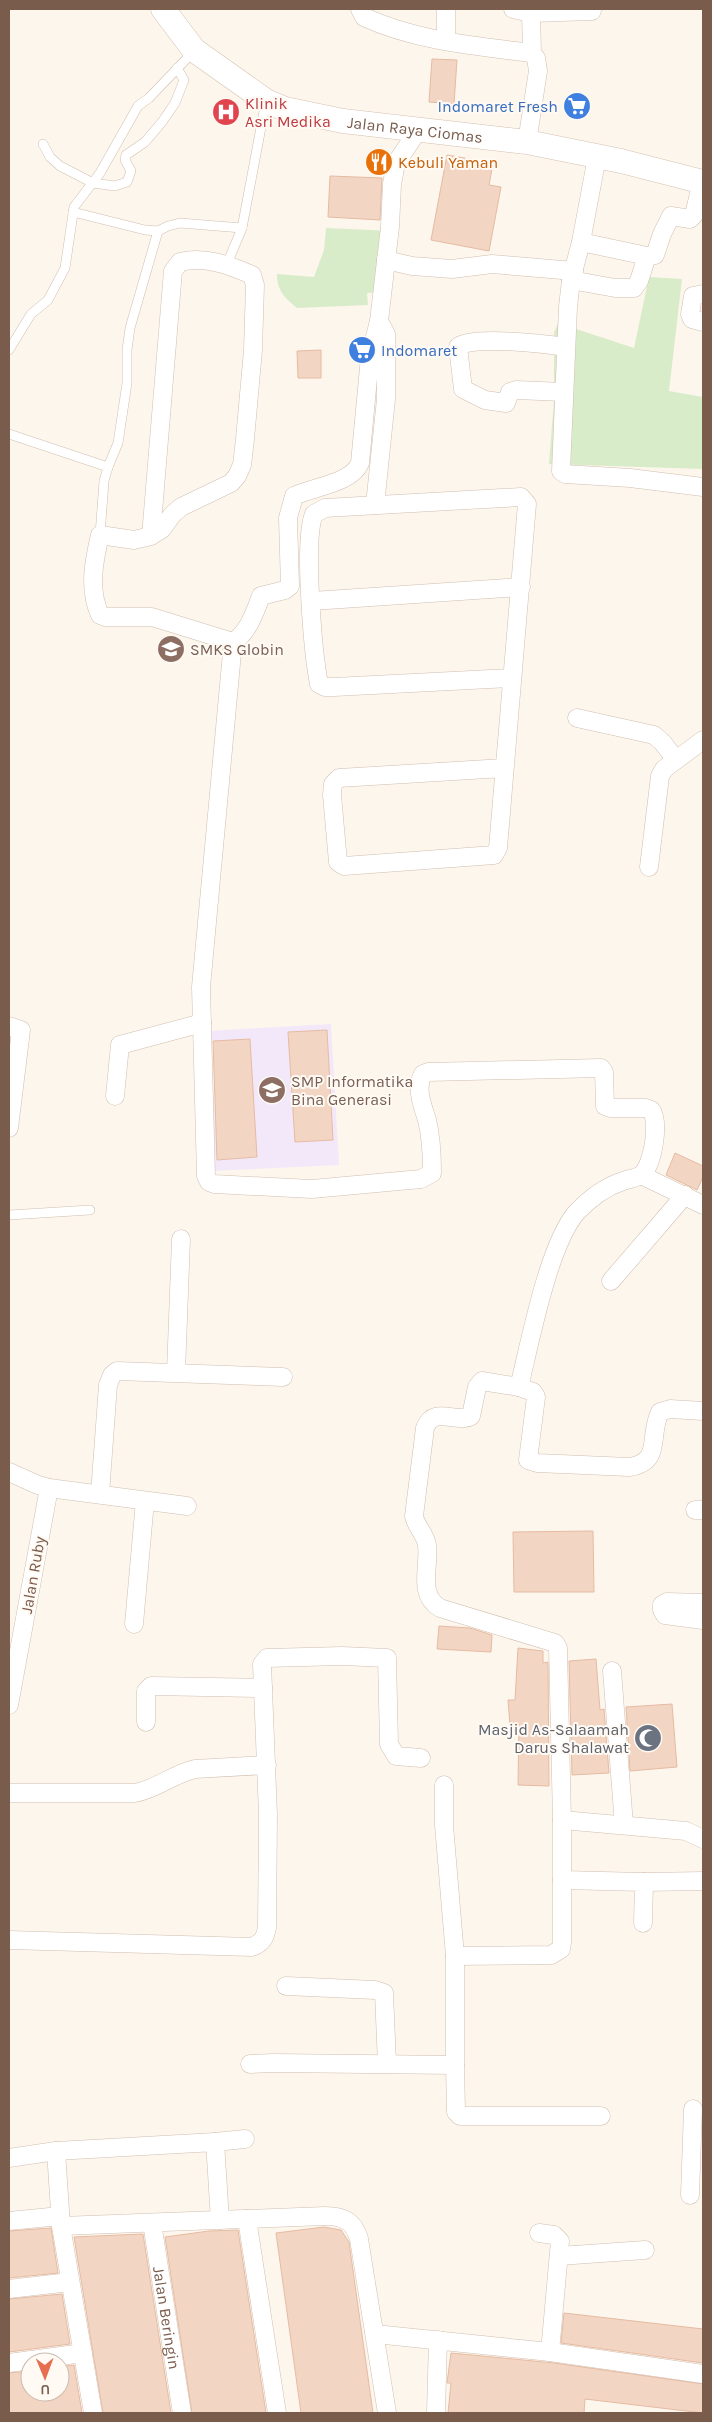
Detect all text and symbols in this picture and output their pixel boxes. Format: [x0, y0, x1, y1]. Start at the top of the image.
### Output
supermarket icon: Indomaret Fresh [562, 91, 592, 121]
place label: Klinik Asri Medika [245, 94, 331, 131]
hospital icon: Klinik Asri Medika [211, 97, 241, 127]
place label: Indomaret Fresh [438, 97, 558, 116]
street label: Jalan Raya Ciomas [346, 112, 484, 146]
restaurant icon: Kebuli Yaman [364, 147, 394, 177]
place label: Kebuli Yaman [398, 153, 498, 172]
supermarket icon: Indomaret [347, 335, 377, 365]
place label: Indomaret [381, 341, 457, 360]
school or university icon: SMKS Globin [156, 634, 186, 664]
place label: SMKS Globin [190, 640, 284, 659]
place label: SMP Informatika Bina Generasi [291, 1072, 413, 1109]
school or university icon: SMP Informatika Bina Generasi [257, 1075, 287, 1105]
street label: Jalan Ruby [17, 1534, 49, 1615]
place label: Masjid As-Salaamah Darus Shalawat [478, 1720, 629, 1757]
mosque icon: Masjid As-Salaamah Darus Shalawat [633, 1723, 663, 1753]
street label: Jalan Beringin [149, 2265, 184, 2371]
north arrow [20, 2352, 70, 2402]
text: U [40, 2381, 50, 2398]

